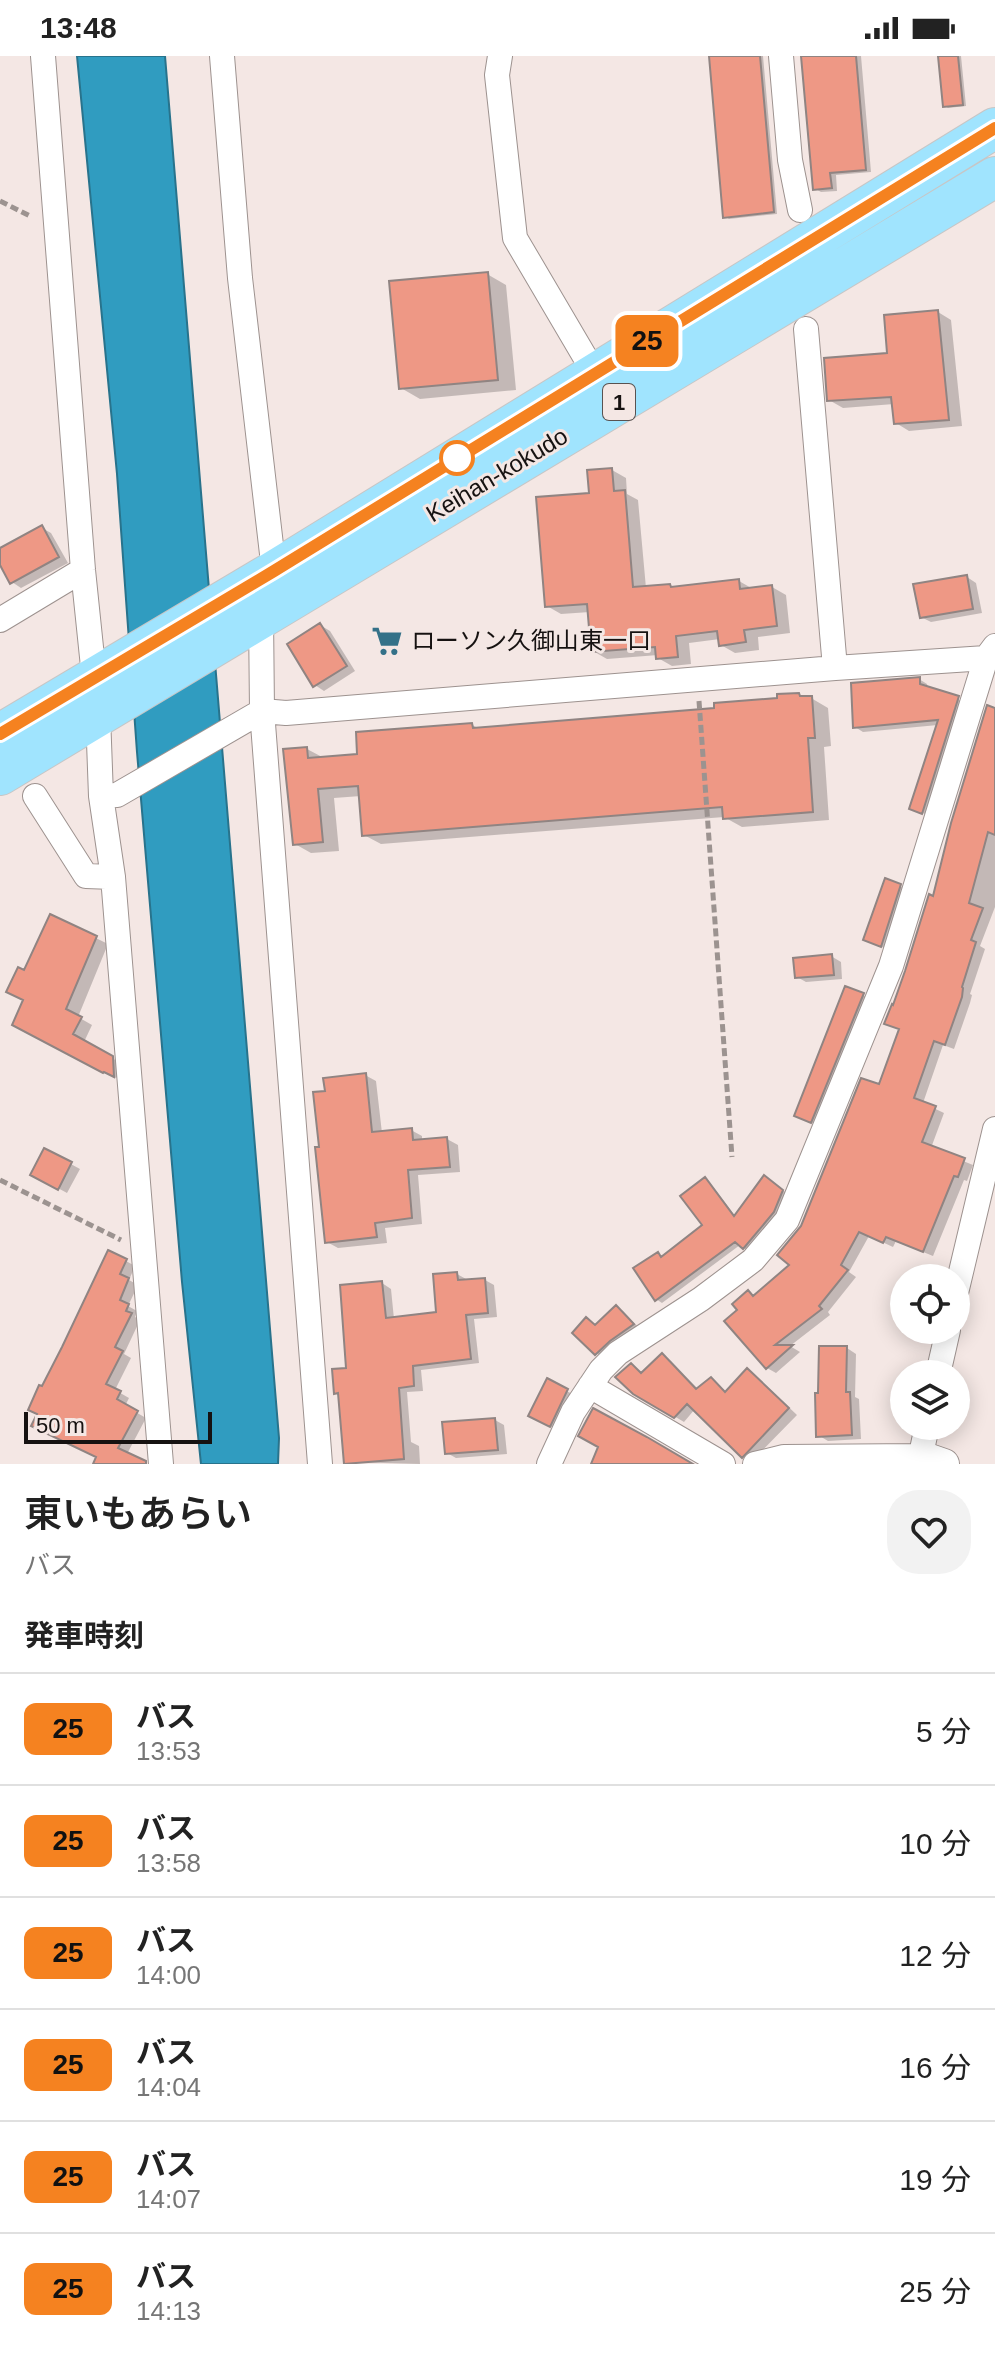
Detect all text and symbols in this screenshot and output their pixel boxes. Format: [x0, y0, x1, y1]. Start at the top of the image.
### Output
text: 13:48 [40, 11, 117, 44]
line badge: 25 [611, 315, 683, 367]
text: 25 [631, 325, 663, 356]
road number: 1 [603, 384, 635, 420]
street label: Keihan-kokudo [421, 422, 572, 527]
unlabelled marker [440, 441, 474, 475]
supermarket icon: ローソン久御山東一口 [370, 624, 404, 658]
place label: ローソン久御山東一口 [411, 627, 651, 654]
map controls [890, 1264, 970, 1440]
button: locate [890, 1264, 970, 1344]
button: layers [890, 1360, 970, 1440]
scale bar [24, 1408, 212, 1444]
text: 50 m [36, 1413, 85, 1438]
button: heart [887, 1490, 971, 1574]
text: 東いもあらい [24, 1493, 252, 1535]
text: バス [24, 1550, 76, 1580]
text: 発車時刻 [24, 1619, 144, 1652]
text: バス [136, 1700, 196, 1733]
text: 25 [52, 1713, 84, 1744]
text: 5 分 [916, 1715, 971, 1748]
text: 13:53 [136, 1736, 201, 1766]
text: バス [136, 1812, 196, 1845]
text: 25 [52, 1825, 84, 1856]
text: 10 分 [899, 1827, 971, 1860]
text: 13:58 [136, 1848, 201, 1878]
text: バス [136, 1924, 196, 1957]
text: 25 [52, 1937, 84, 1968]
text: 12 分 [899, 1939, 971, 1972]
text: 14:00 [136, 1960, 201, 1990]
text: バス [136, 2036, 196, 2069]
text: 25 [52, 2049, 84, 2080]
text: 16 分 [899, 2051, 971, 2084]
text: 14:04 [136, 2072, 201, 2102]
text: バス [136, 2148, 196, 2181]
text: 25 [52, 2161, 84, 2192]
text: 19 分 [899, 2163, 971, 2196]
text: 14:07 [136, 2184, 201, 2214]
text: バス [136, 2260, 196, 2293]
text: 25 [52, 2273, 84, 2304]
text: 25 分 [899, 2275, 971, 2308]
text: 14:13 [136, 2296, 201, 2326]

